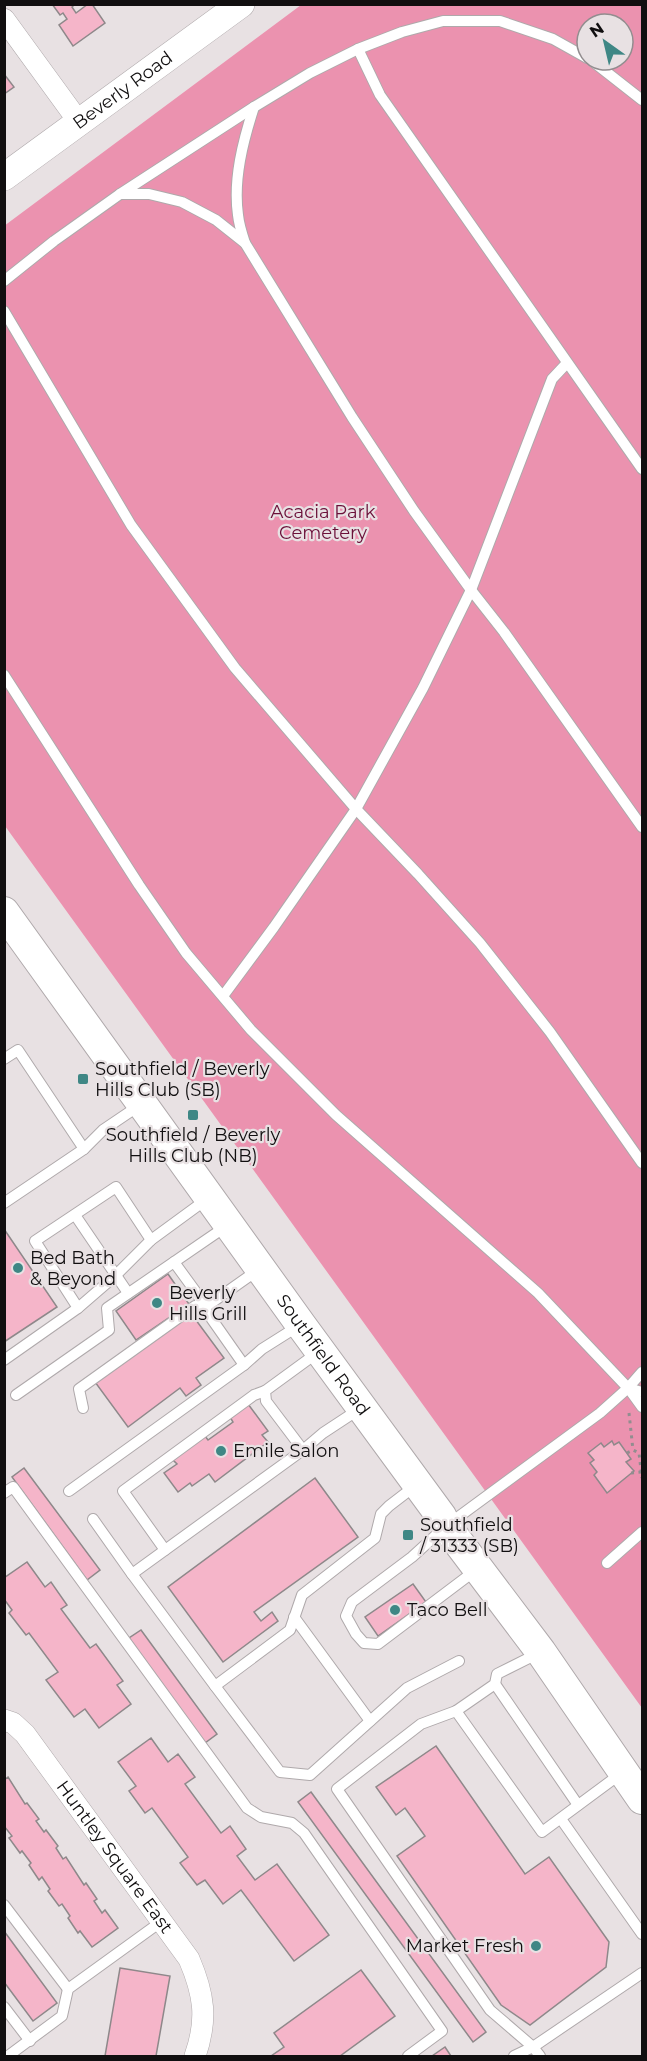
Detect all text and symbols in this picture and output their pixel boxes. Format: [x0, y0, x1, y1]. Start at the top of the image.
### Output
north arrow [575, 12, 635, 72]
text: N [586, 18, 608, 41]
street label: Beverly Road [69, 47, 177, 134]
park label: Acacia Park Cemetery [271, 501, 376, 544]
place label: Southfield / Beverly Hills Club (SB) [95, 1058, 270, 1101]
marker: Southfield / Beverly Hills Club (SB) [76, 1072, 90, 1086]
marker: Southfield / Beverly Hills Club (NB) [186, 1108, 200, 1122]
place label: Southfield / Beverly Hills Club (NB) [106, 1124, 280, 1167]
place label: Bed Bath & Beyond [30, 1247, 116, 1290]
marker: Bed Bath & Beyond [11, 1261, 25, 1275]
place label: Beverly Hills Grill [169, 1282, 247, 1325]
street label: Southfield Road [272, 1290, 375, 1420]
marker: Beverly Hills Grill [150, 1296, 164, 1310]
place label: Emile Salon [233, 1440, 339, 1462]
marker: Emile Salon [214, 1444, 228, 1458]
place label: Southfield / 31333 (SB) [419, 1514, 519, 1557]
marker: Southfield / 31333 (SB) [401, 1528, 415, 1542]
place label: Taco Bell [407, 1599, 488, 1621]
marker: Taco Bell [388, 1603, 402, 1617]
street label: Huntley Square East [52, 1776, 178, 1938]
place label: Market Fresh [406, 1935, 524, 1957]
marker: Market Fresh [529, 1939, 543, 1953]

